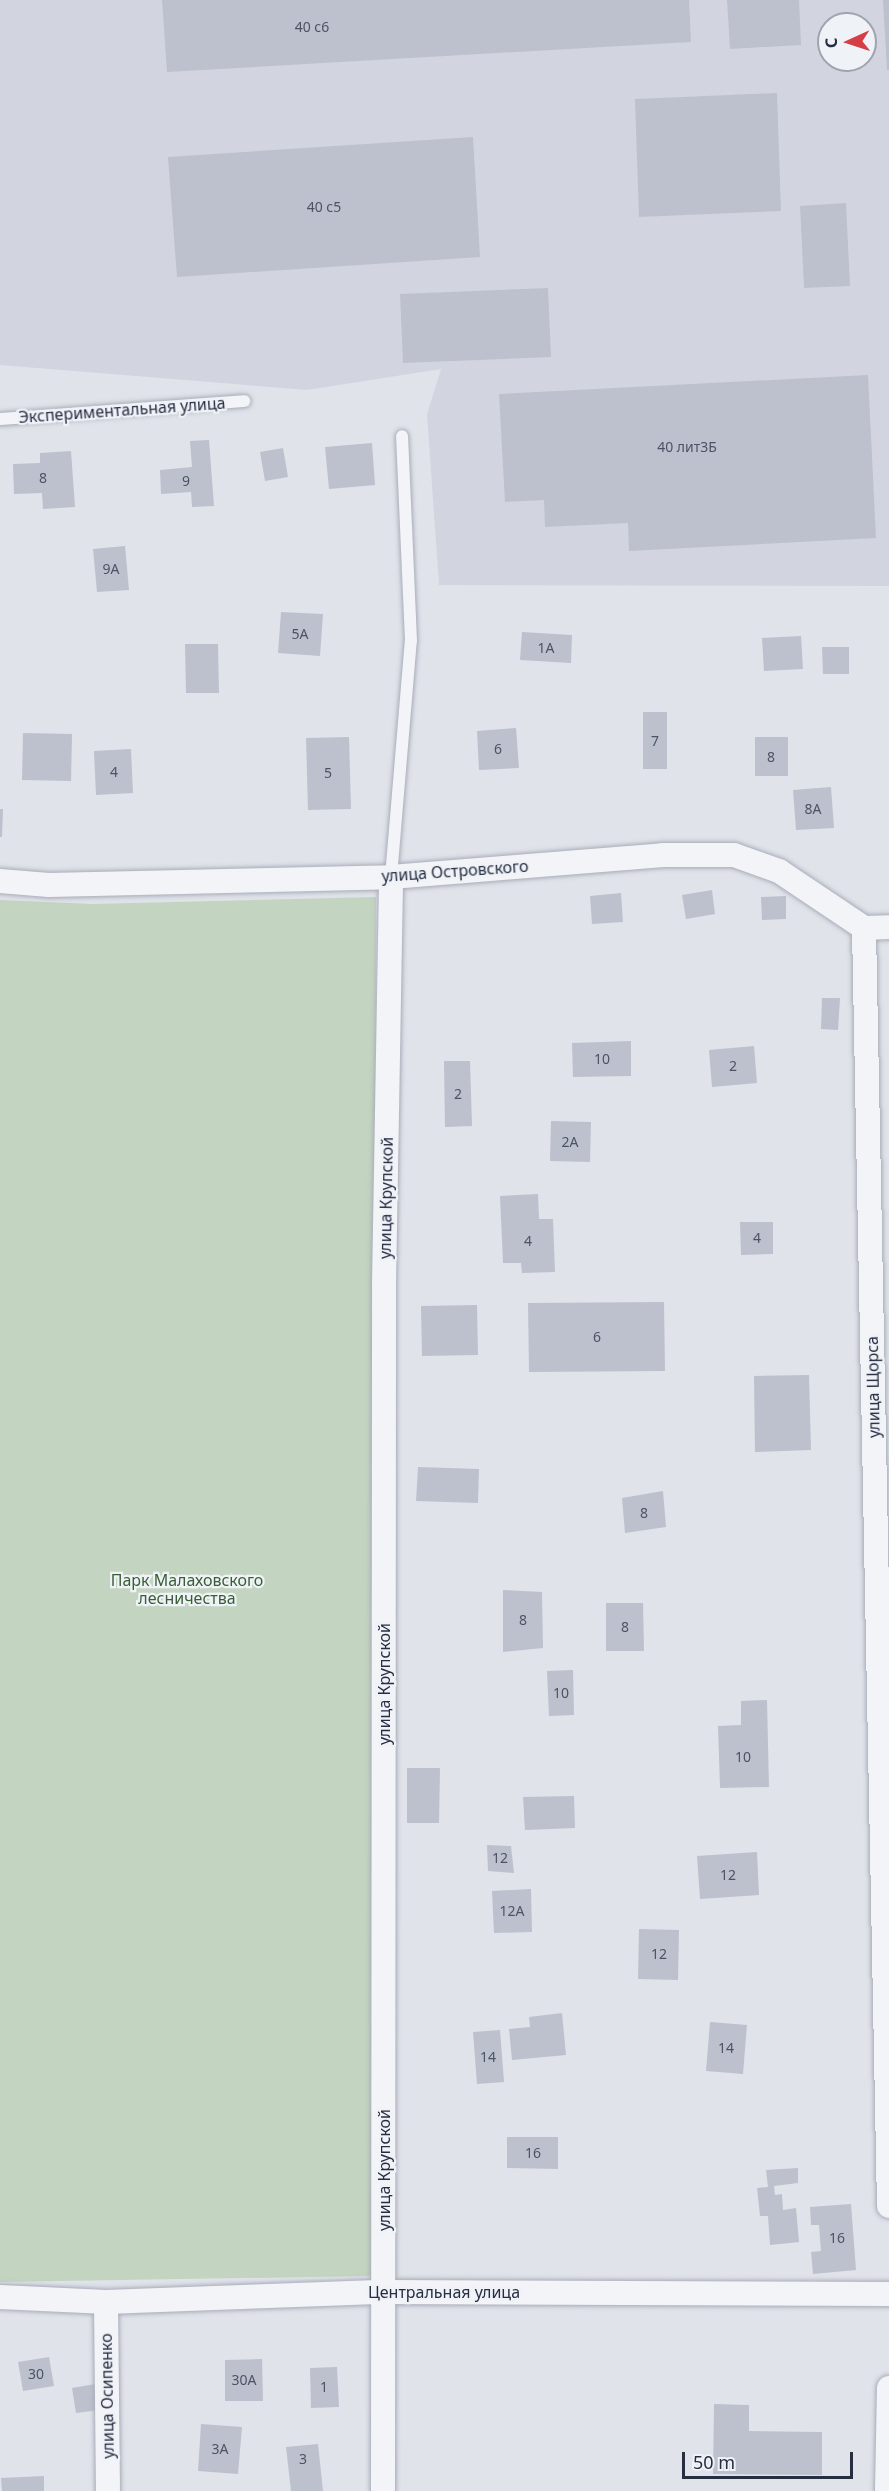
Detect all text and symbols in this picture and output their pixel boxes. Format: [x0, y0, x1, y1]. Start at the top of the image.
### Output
north arrow [817, 12, 877, 72]
house number: 40 с6 [295, 19, 329, 35]
text: С [820, 37, 842, 49]
house number: 40 с5 [307, 199, 341, 215]
street label: Экспериментальная улица [18, 393, 226, 427]
house number: 40 лит3Б [657, 439, 717, 455]
house number: 8 [39, 470, 47, 486]
house number: 9 [182, 473, 190, 489]
house number: 9А [103, 561, 119, 577]
house number: 5А [292, 626, 308, 642]
house number: 1А [538, 640, 554, 656]
house number: 7 [651, 733, 659, 749]
house number: 6 [494, 741, 502, 757]
house number: 8 [767, 749, 775, 765]
house number: 4 [110, 764, 118, 780]
house number: 5 [324, 765, 332, 781]
house number: 8А [805, 801, 821, 817]
street label: улица Островского [381, 856, 529, 886]
house number: 10 [594, 1051, 610, 1067]
house number: 2 [729, 1058, 737, 1074]
house number: 2 [454, 1086, 462, 1102]
house number: 2А [562, 1134, 578, 1150]
street label: улица Крупской [375, 1137, 397, 1259]
house number: 4 [753, 1230, 761, 1246]
house number: 4 [524, 1233, 532, 1249]
house number: 6 [593, 1329, 601, 1345]
street label: улица Щорса [863, 1336, 883, 1438]
house number: 8 [640, 1505, 648, 1521]
park label: Парк Малаховского лесничества [111, 1570, 263, 1608]
house number: 8 [519, 1612, 527, 1628]
house number: 8 [621, 1619, 629, 1635]
street label: улица Крупской [374, 1623, 394, 1745]
house number: 10 [553, 1685, 569, 1701]
house number: 10 [735, 1749, 751, 1765]
house number: 12 [492, 1850, 508, 1866]
house number: 12 [720, 1867, 736, 1883]
house number: 12А [500, 1903, 524, 1919]
house number: 12 [651, 1946, 667, 1962]
house number: 14 [718, 2040, 734, 2056]
house number: 14 [480, 2049, 496, 2065]
street label: улица Крупской [374, 2109, 394, 2231]
house number: 16 [525, 2145, 541, 2161]
house number: 16 [829, 2230, 845, 2246]
street label: Центральная улица [368, 2282, 520, 2302]
street label: улица Осипенко [96, 2333, 118, 2459]
house number: 30 [28, 2366, 44, 2382]
house number: 30А [232, 2372, 256, 2388]
house number: 1 [320, 2379, 328, 2395]
scale bar [685, 2440, 856, 2478]
house number: 3А [212, 2441, 228, 2457]
text: 50 m [693, 2450, 735, 2474]
house number: 3 [299, 2451, 307, 2467]

